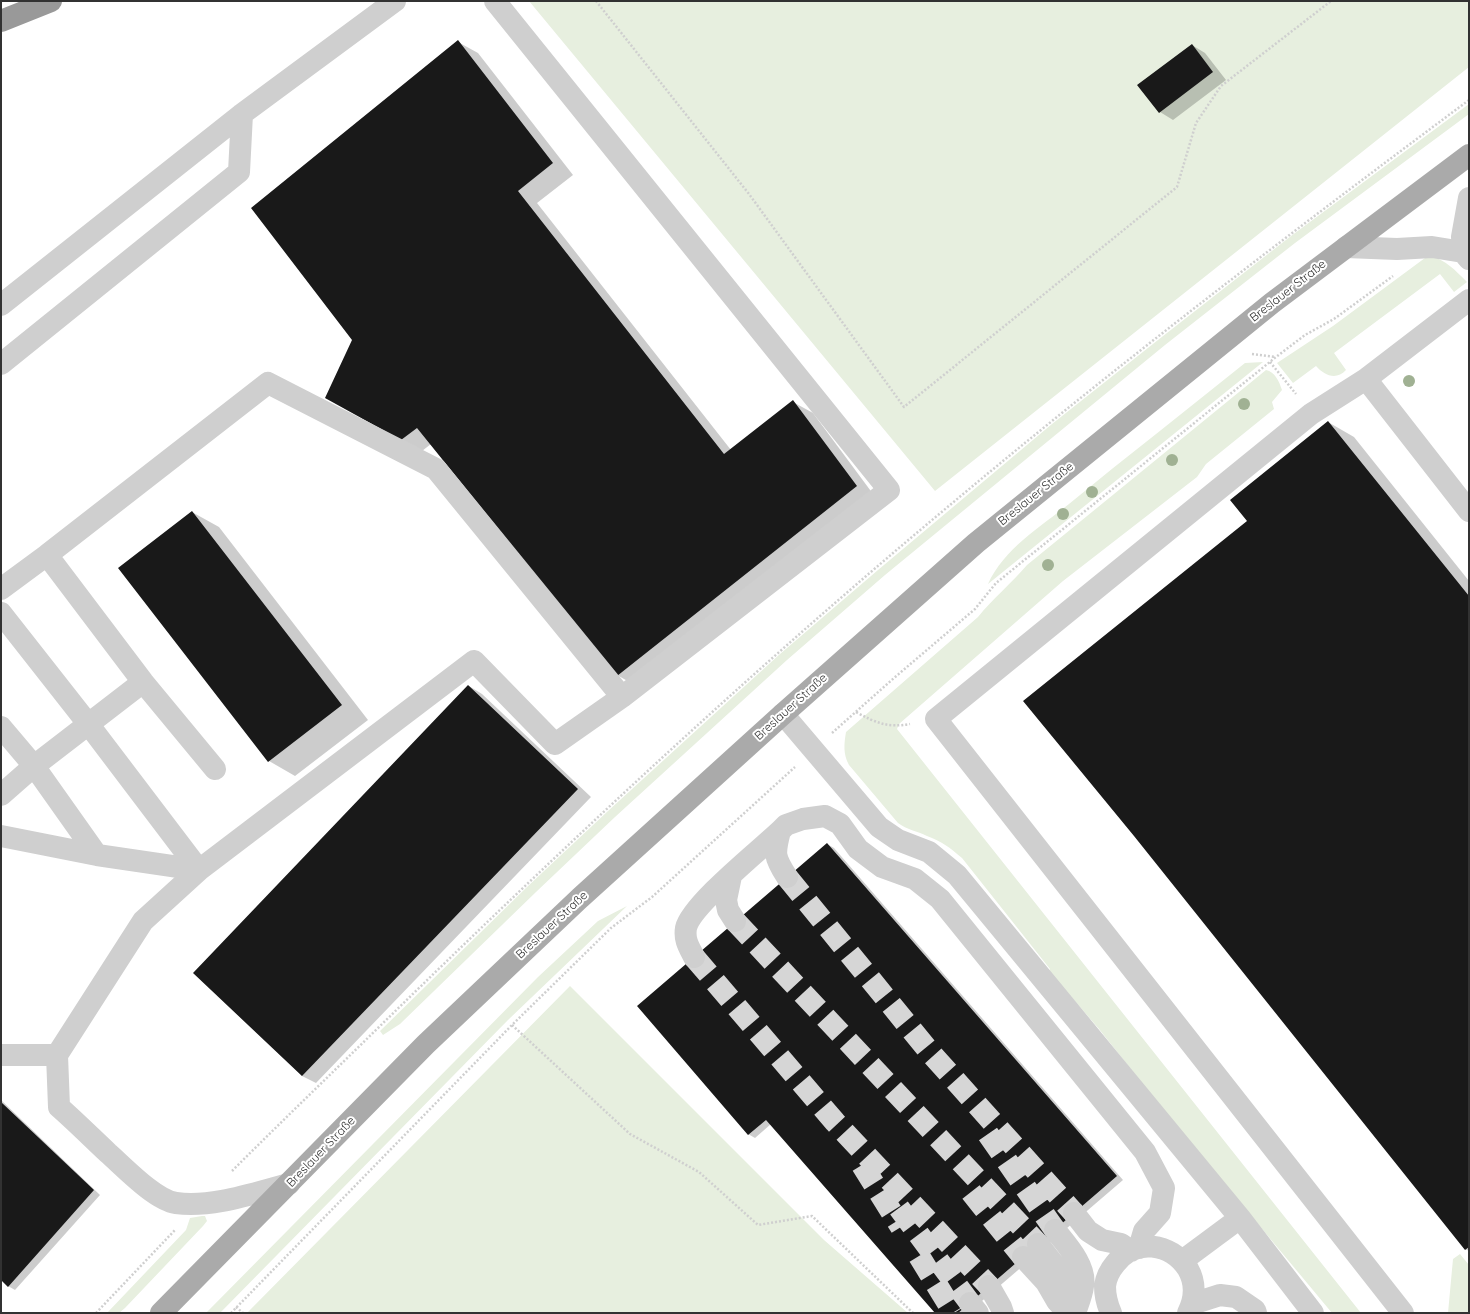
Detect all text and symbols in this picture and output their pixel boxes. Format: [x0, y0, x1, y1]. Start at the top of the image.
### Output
street label: Breslauer Straße [1247, 257, 1329, 325]
street label: Breslauer Straße [995, 459, 1077, 529]
street label: Breslauer Straße [752, 671, 830, 743]
street label: Breslauer Straße [513, 888, 591, 962]
street label: Breslauer Straße [284, 1114, 358, 1190]

